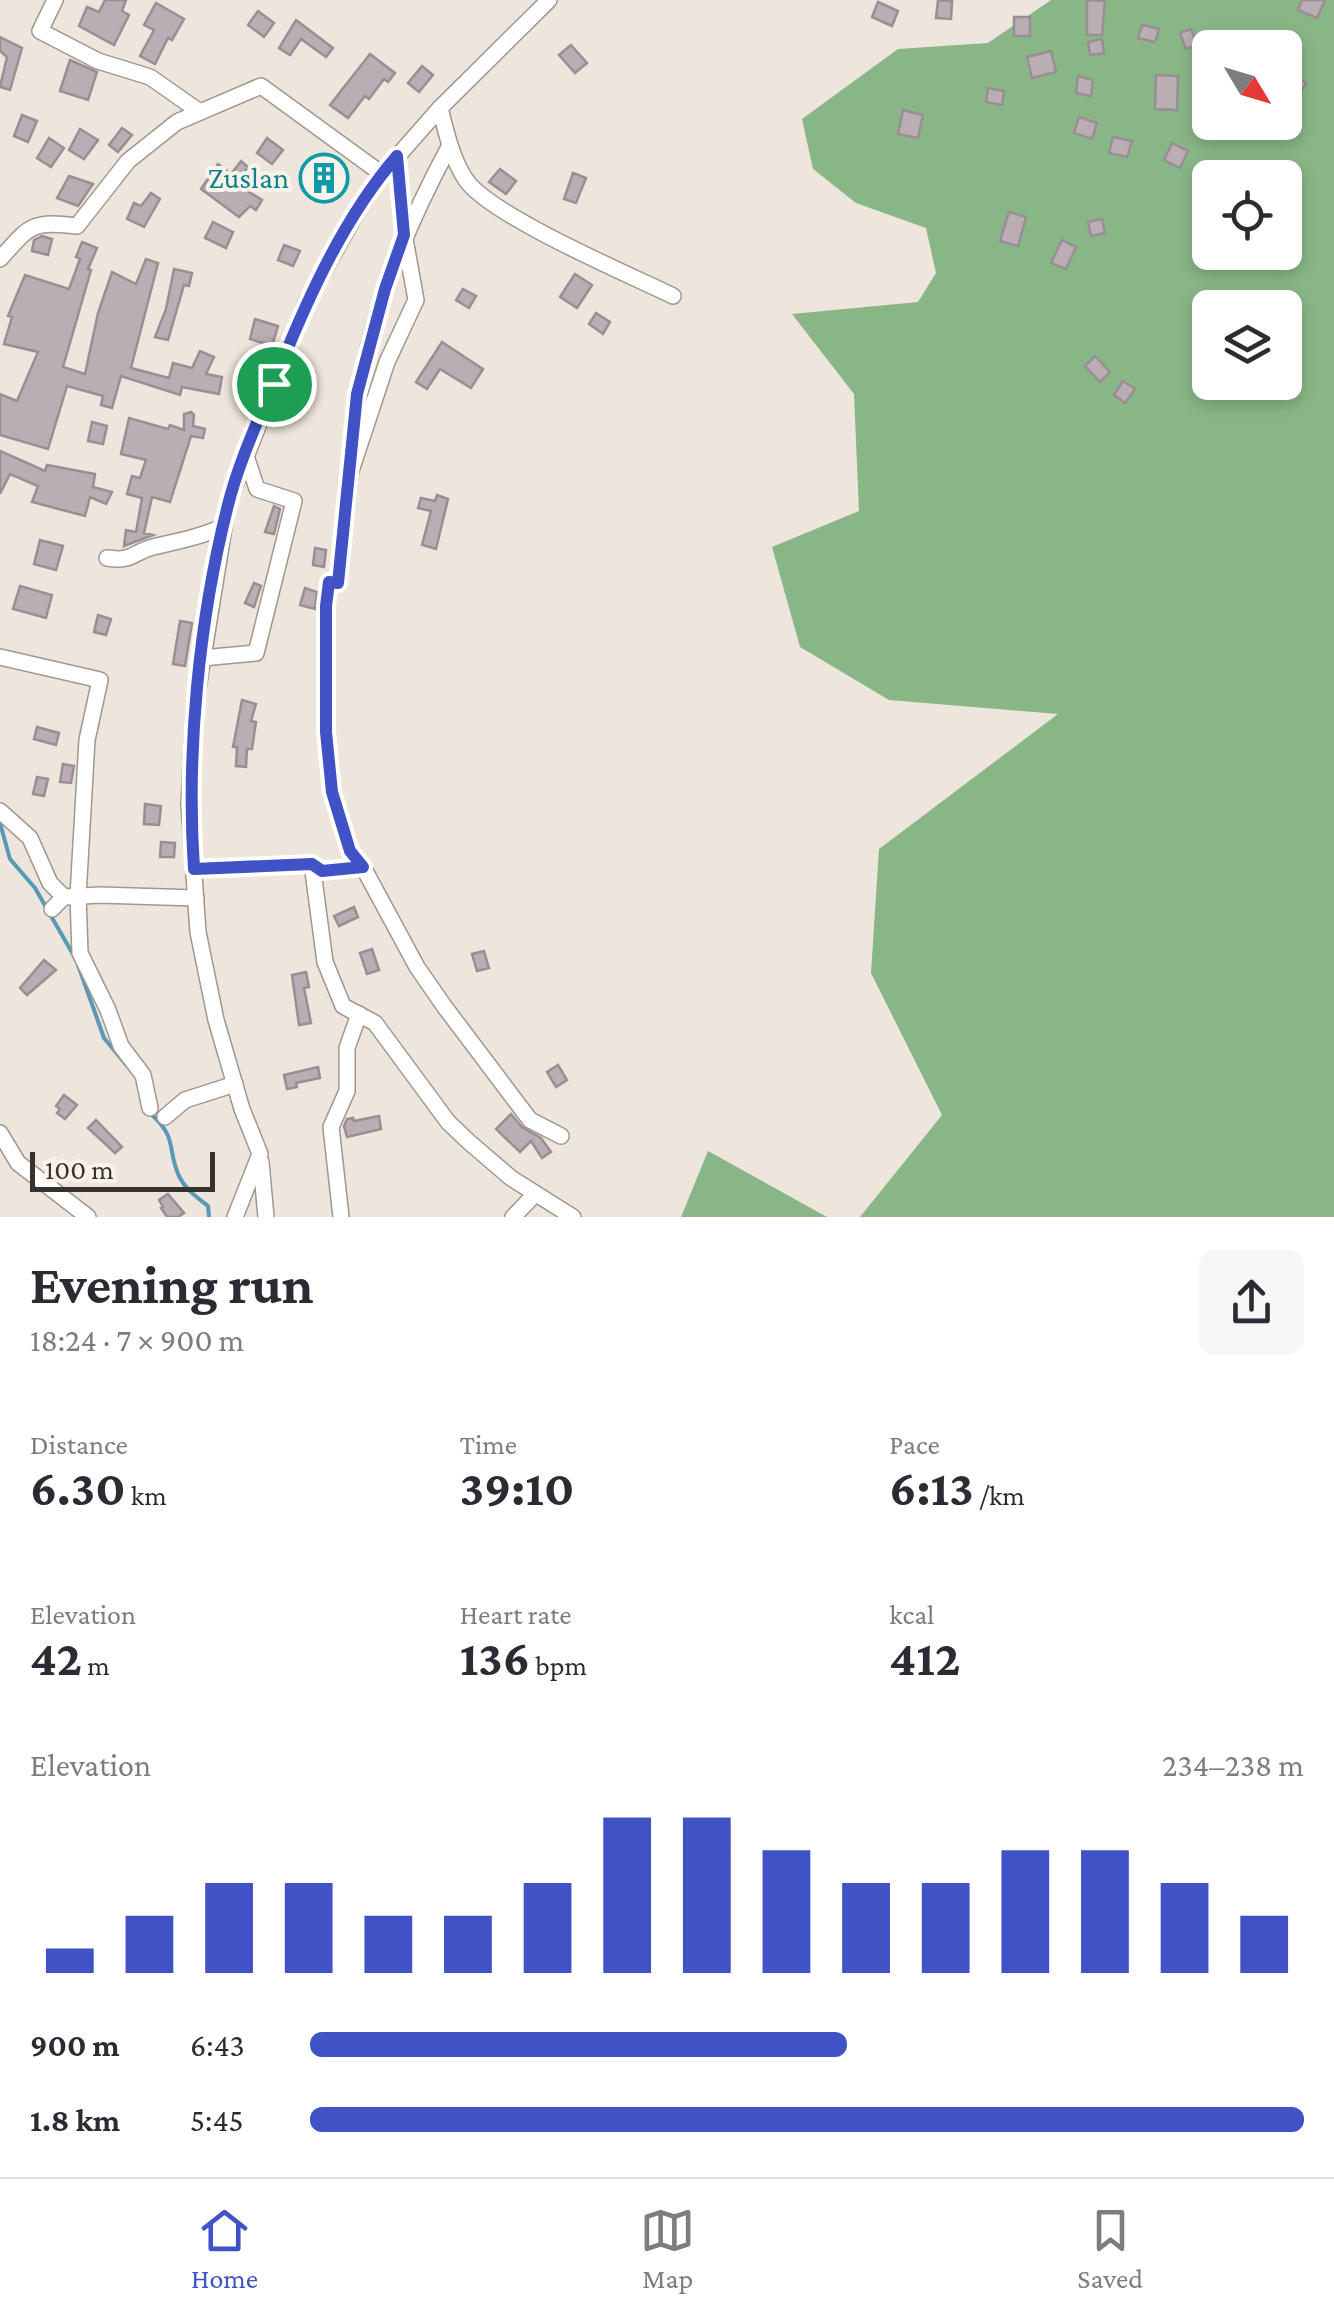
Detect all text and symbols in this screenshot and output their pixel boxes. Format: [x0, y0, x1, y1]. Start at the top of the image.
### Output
north arrow [1192, 30, 1302, 140]
map controls [1192, 30, 1302, 400]
building icon: Zuslan [298, 152, 350, 204]
button: locate [1192, 160, 1302, 270]
place label: Zuslan [208, 161, 289, 194]
button: layers [1192, 290, 1302, 400]
pin [232, 342, 317, 427]
icon: arrive [247, 357, 302, 412]
scale bar [30, 1147, 215, 1192]
text: 100 m [45, 1154, 114, 1185]
button: share [1199, 1250, 1304, 1355]
text: Evening run [30, 1254, 314, 1315]
text: 18:24 · 7 × 900 m [30, 1322, 244, 1358]
text: Distance [30, 1429, 128, 1460]
text: Time [460, 1429, 517, 1460]
text: Pace [889, 1429, 940, 1460]
text: 6.30 [30, 1460, 126, 1516]
text: 39:10 [460, 1460, 574, 1516]
text: 6:13 [889, 1460, 974, 1516]
text: km [126, 1480, 167, 1511]
text: /km [974, 1480, 1025, 1511]
text: Elevation [30, 1599, 136, 1630]
text: Heart rate [460, 1599, 572, 1630]
text: kcal [889, 1599, 934, 1630]
text: 42 [30, 1630, 82, 1686]
text: 136 [460, 1630, 530, 1686]
text: 412 [889, 1630, 960, 1686]
text: m [82, 1650, 110, 1681]
text: bpm [530, 1650, 587, 1681]
text: Elevation [30, 1747, 151, 1783]
text: 234–238 m [1162, 1747, 1304, 1783]
text: 900 m [30, 2027, 120, 2063]
text: 6:43 [190, 2027, 245, 2063]
text: 1.8 km [30, 2102, 120, 2138]
text: 5:45 [190, 2102, 244, 2138]
tab: Home [191, 2203, 258, 2294]
tab: Map [640, 2203, 695, 2294]
tab: Saved [1077, 2203, 1143, 2294]

